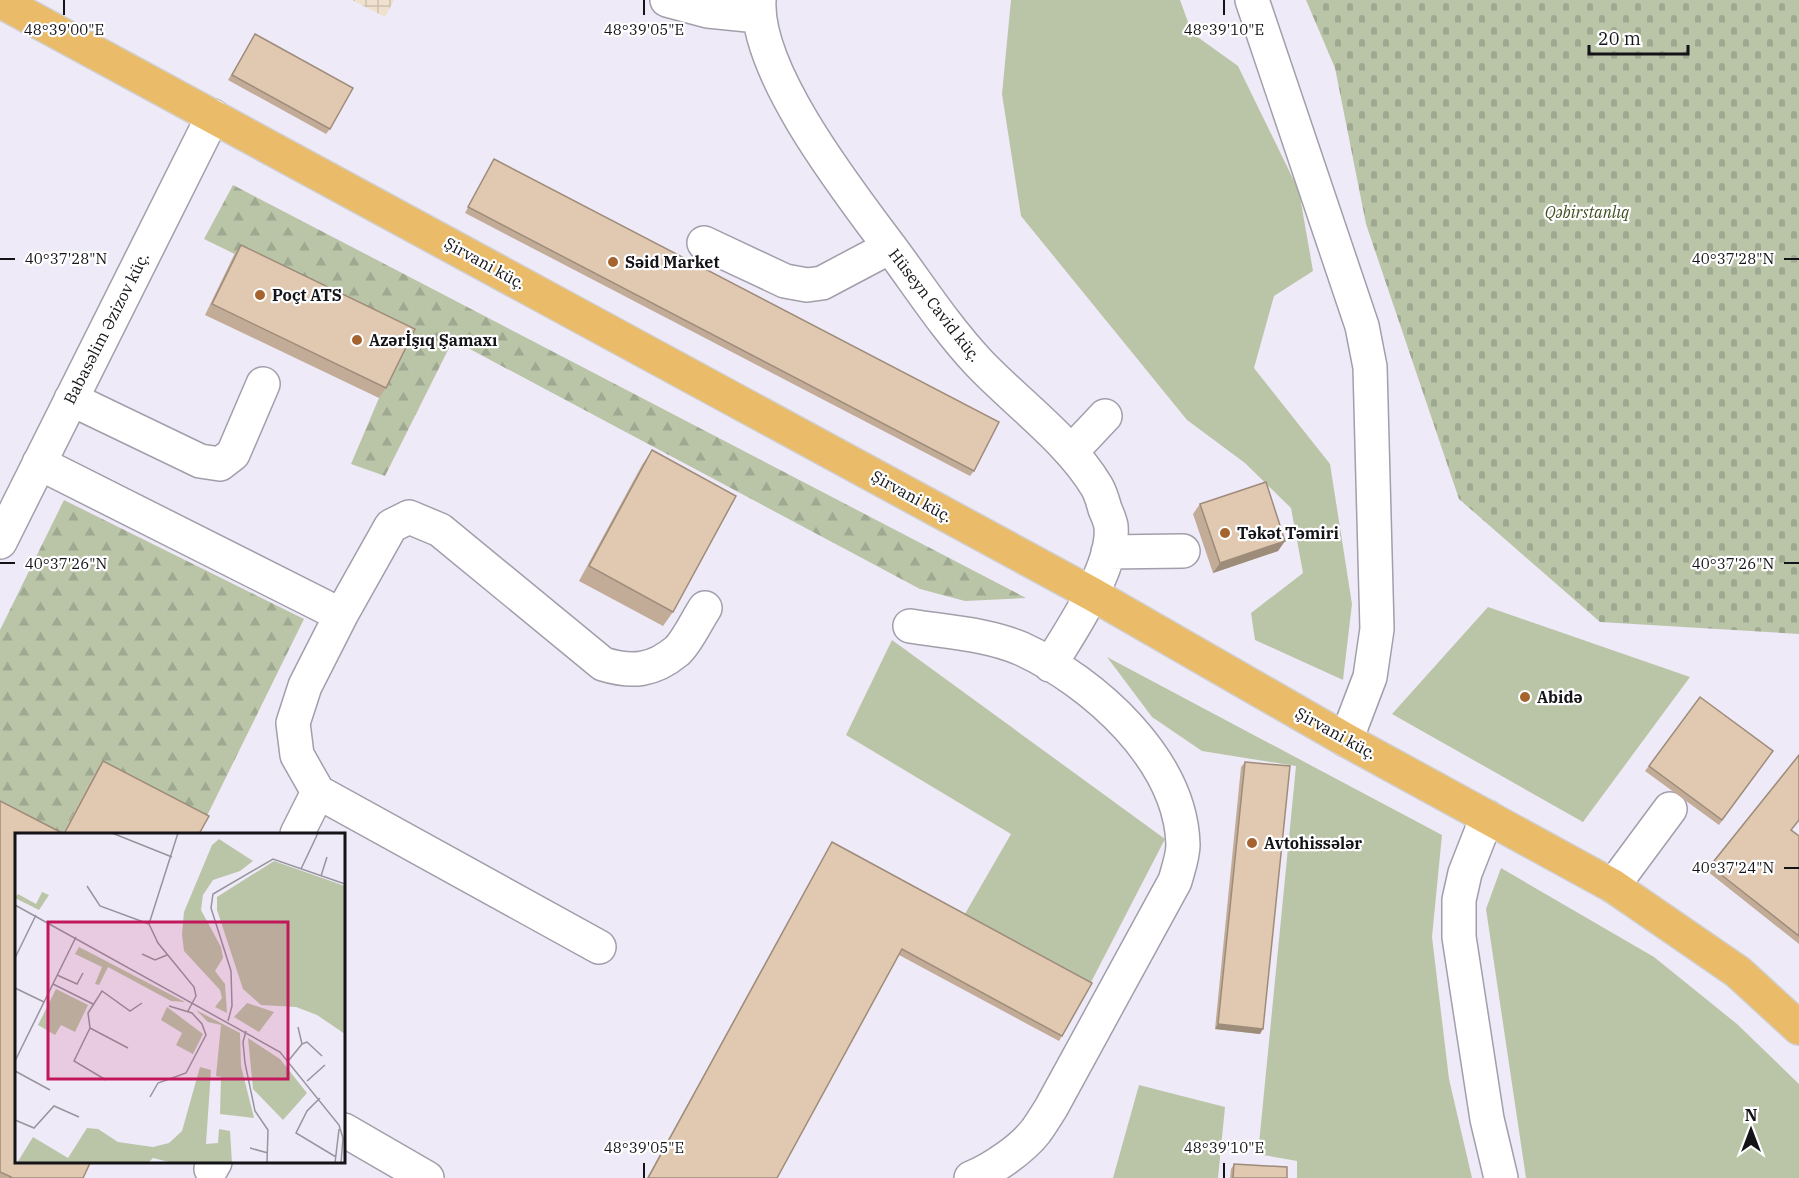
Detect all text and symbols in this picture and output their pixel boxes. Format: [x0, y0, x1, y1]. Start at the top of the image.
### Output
scale bar [1589, 18, 1688, 56]
text: 48°39'00"E [24, 20, 104, 39]
text: 48°39'05"E [604, 20, 684, 39]
text: 48°39'10"E [1184, 20, 1264, 39]
text: 20 m [1598, 27, 1641, 50]
park label: Qəbirstanlıq [1545, 202, 1629, 222]
street label: Şirvani küç. [441, 233, 529, 293]
street label: Hüseyn Cavid küç. [885, 244, 985, 366]
text: 40°37'28"N [25, 249, 107, 268]
street label: Babasəlim Əzizov küç. [59, 249, 153, 407]
text: 40°37'28"N [1692, 249, 1774, 268]
place label: Səid Market [625, 252, 719, 272]
marker: Səid Market [606, 255, 620, 269]
place label: Poçt ATS [272, 285, 342, 305]
marker: Poçt ATS [253, 288, 267, 302]
place label: Azərİşıq Şamaxı [369, 330, 497, 350]
marker: Azərİşıq Şamaxı [350, 333, 364, 347]
street label: Şirvani küç. [868, 466, 956, 526]
place label: Təkət Təmiri [1237, 523, 1339, 543]
marker: Təkət Təmiri [1218, 526, 1232, 540]
text: 40°37'26"N [25, 554, 107, 573]
text: 40°37'26"N [1692, 554, 1774, 573]
place label: Abidə [1537, 687, 1583, 707]
marker: Abidə [1518, 690, 1532, 704]
street label: Şirvani küç. [1292, 703, 1380, 763]
inset map [15, 833, 345, 1163]
place label: Avtohissələr [1264, 833, 1362, 853]
marker: Avtohissələr [1245, 836, 1259, 850]
text: 40°37'24"N [1692, 858, 1774, 877]
north arrow [1721, 1100, 1781, 1160]
text: N [1745, 1105, 1757, 1125]
text: 48°39'05"E [604, 1138, 684, 1157]
text: 48°39'10"E [1184, 1138, 1264, 1157]

